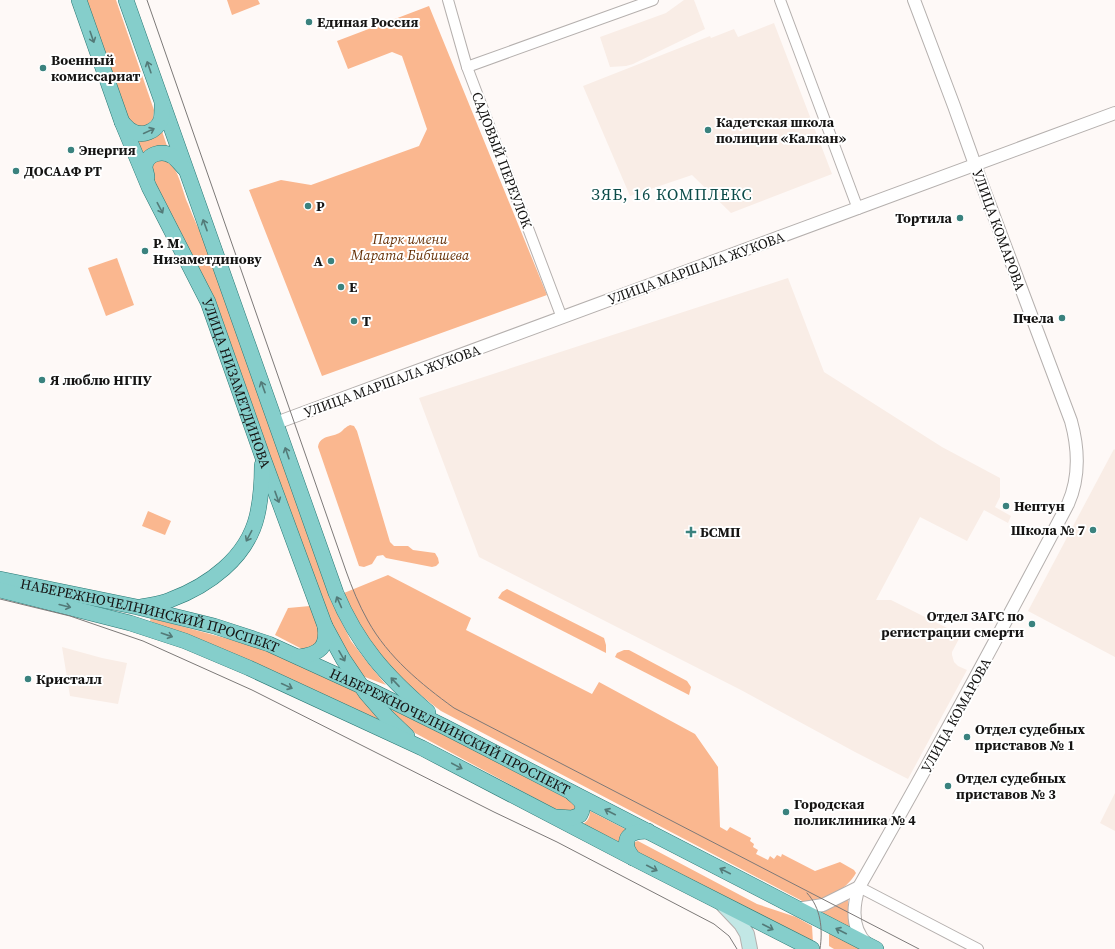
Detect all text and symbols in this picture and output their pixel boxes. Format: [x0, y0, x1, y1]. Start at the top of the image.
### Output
place label: Единая Россия [317, 12, 418, 32]
marker: Единая Россия [304, 17, 314, 27]
one-way arrow [88, 30, 96, 42]
place label: Военный комиссариат [51, 50, 140, 86]
one-way arrow [145, 62, 153, 74]
marker: Военный комиссариат [38, 63, 48, 73]
street label: САДОВЫЙ ПЕРЕУЛОК [467, 89, 538, 232]
place label: Кадетская школа полиции «Калкан» [716, 112, 847, 148]
marker: Кадетская школа полиции «Калкан» [703, 125, 713, 135]
one-way arrow [143, 126, 155, 134]
place label: Энергия [79, 140, 136, 160]
marker: Энергия [66, 145, 76, 155]
place label: ДОСААФ РТ [24, 161, 102, 181]
marker: ДОСААФ РТ [11, 166, 21, 176]
street label: УЛИЦА КОМАРОВА [968, 166, 1031, 294]
district label: ЗЯБ, 16 КОМПЛЕКС [591, 183, 753, 205]
place label: Р [316, 196, 325, 216]
marker: Р [303, 201, 313, 211]
one-way arrow [157, 202, 164, 214]
place label: Тортила [895, 208, 953, 228]
marker: Тортила [955, 213, 965, 223]
one-way arrow [201, 219, 209, 231]
street label: УЛИЦА МАРШАЛА ЖУКОВА [605, 226, 788, 309]
park label: Парк имени Марата Бибишева [350, 229, 470, 265]
place label: Р. М. Низаметдинову [153, 233, 262, 269]
marker: Р. М. Низаметдинову [140, 246, 150, 256]
place label: А [314, 251, 324, 271]
marker: А [326, 256, 336, 266]
place label: Е [349, 277, 357, 297]
marker: Е [336, 282, 346, 292]
street label: УЛИЦА НИЗАМЕТДИНОВА [197, 295, 276, 472]
place label: Пчела [1013, 308, 1055, 328]
place label: Т [362, 311, 371, 331]
marker: Пчела [1057, 313, 1067, 323]
marker: Т [349, 316, 359, 326]
street label: УЛИЦА МАРШАЛА ЖУКОВА [301, 339, 484, 422]
place label: Я люблю НГПУ [50, 370, 152, 390]
marker: Я люблю НГПУ [37, 375, 47, 385]
one-way arrow [259, 381, 267, 393]
one-way arrow [282, 447, 290, 459]
one-way arrow [274, 490, 282, 502]
place label: Нептун [1014, 496, 1065, 516]
marker: Нептун [1001, 501, 1011, 511]
place label: Школа № 7 [1011, 520, 1085, 540]
place label: БСМП [700, 522, 741, 542]
marker: Школа № 7 [1088, 525, 1098, 535]
marker: БСМП [685, 526, 697, 538]
one-way arrow [244, 530, 252, 542]
street label: НАБЕРЕЖНОЧЕЛНИНСКИЙ ПРОСПЕКТ [18, 573, 283, 658]
one-way arrow [335, 596, 343, 608]
one-way arrow [58, 602, 71, 610]
place label: Отдел ЗАГС по регистрации смерти [881, 606, 1024, 642]
marker: Отдел ЗАГС по регистрации смерти [1027, 619, 1037, 629]
one-way arrow [161, 632, 173, 640]
one-way arrow [338, 650, 346, 662]
street label: УЛИЦА КОМАРОВА [916, 654, 996, 776]
street label: НАБЕРЕЖНОЧЕЛНИНСКИЙ ПРОСПЕКТ [327, 663, 574, 800]
place label: Кристалл [36, 669, 102, 689]
marker: Кристалл [23, 674, 33, 684]
one-way arrow [390, 677, 400, 687]
one-way arrow [281, 683, 293, 690]
place label: Отдел судебных приставов № 1 [975, 719, 1085, 755]
marker: Отдел судебных приставов № 1 [962, 732, 972, 742]
one-way arrow [450, 762, 462, 770]
place label: Отдел судебных приставов № 3 [956, 768, 1066, 804]
marker: Отдел судебных приставов № 3 [943, 781, 953, 791]
place label: Городская поликлиника № 4 [794, 794, 916, 830]
marker: Городская поликлиника № 4 [781, 807, 791, 817]
one-way arrow [604, 808, 616, 815]
one-way arrow [646, 864, 658, 872]
one-way arrow [720, 867, 732, 875]
one-way arrow [762, 924, 774, 931]
one-way arrow [835, 927, 847, 934]

